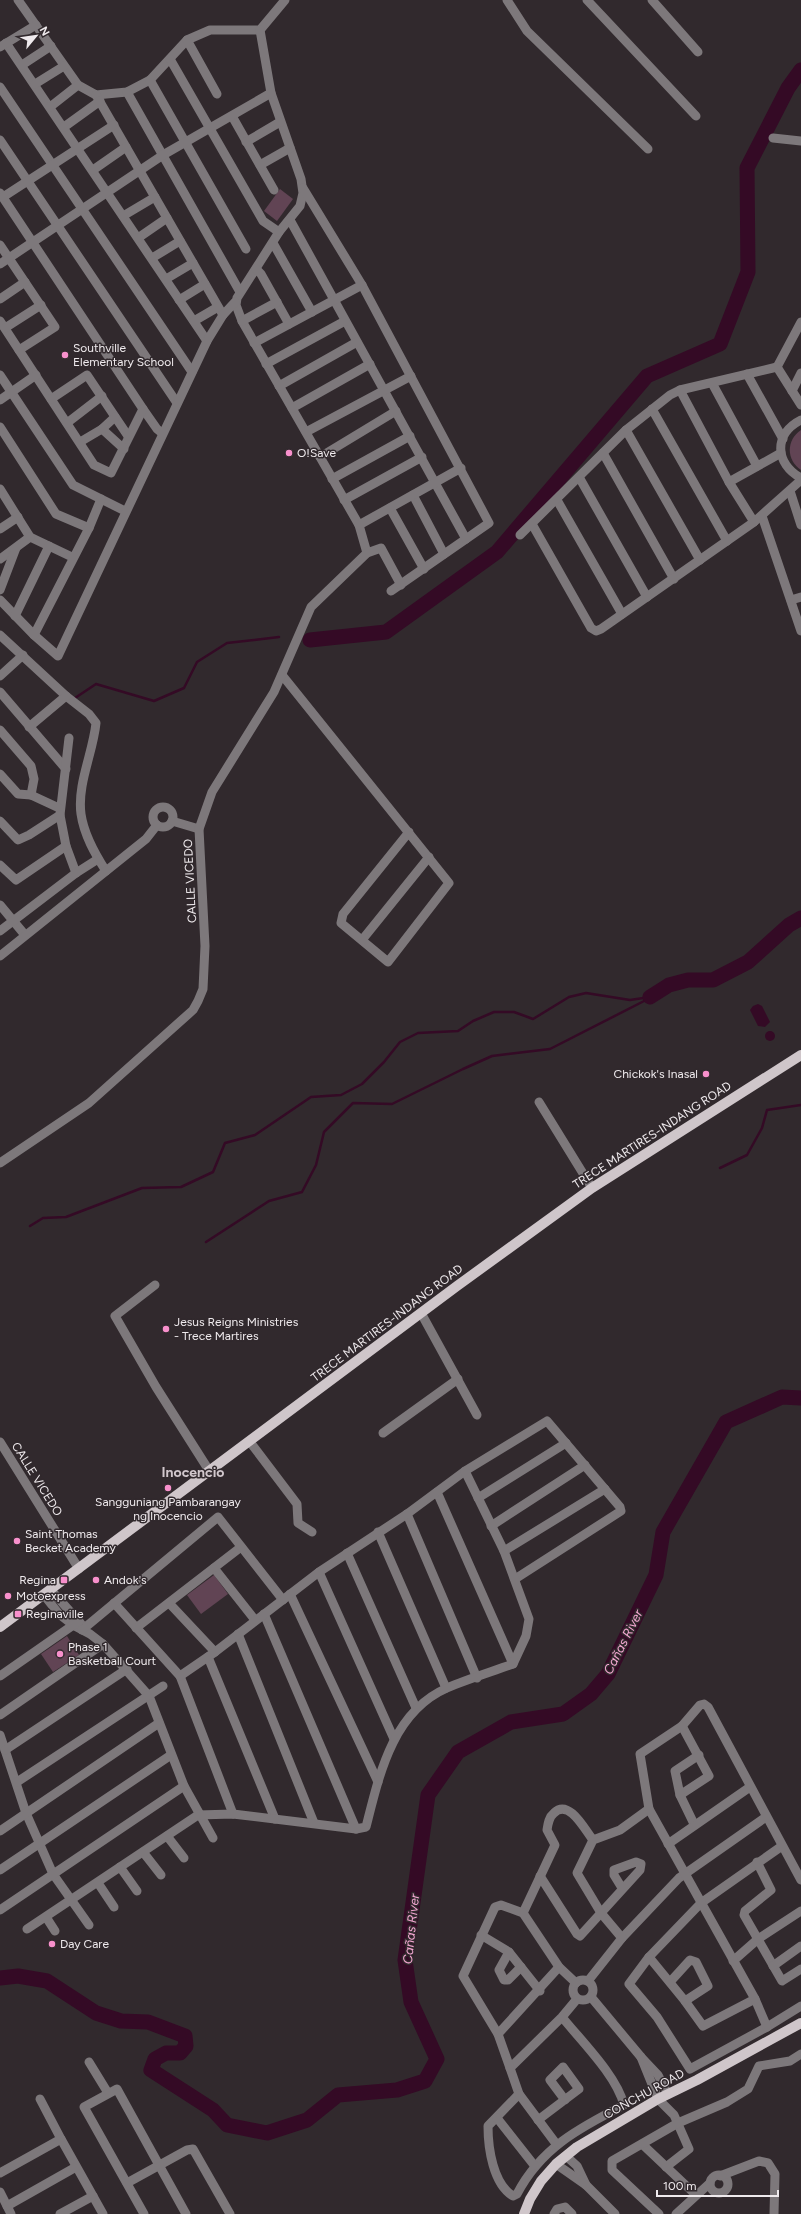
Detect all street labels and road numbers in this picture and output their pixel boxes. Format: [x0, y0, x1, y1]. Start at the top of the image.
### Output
street label: CALLE VICEDO [181, 839, 199, 923]
street label: TRECE MARTIRES-INDANG ROAD [570, 1078, 734, 1192]
street label: TRECE MARTIRES-INDANG ROAD [308, 1261, 466, 1385]
street label: CALLE VICEDO [9, 1440, 65, 1518]
street label: CONCHU ROAD [601, 2066, 687, 2122]

